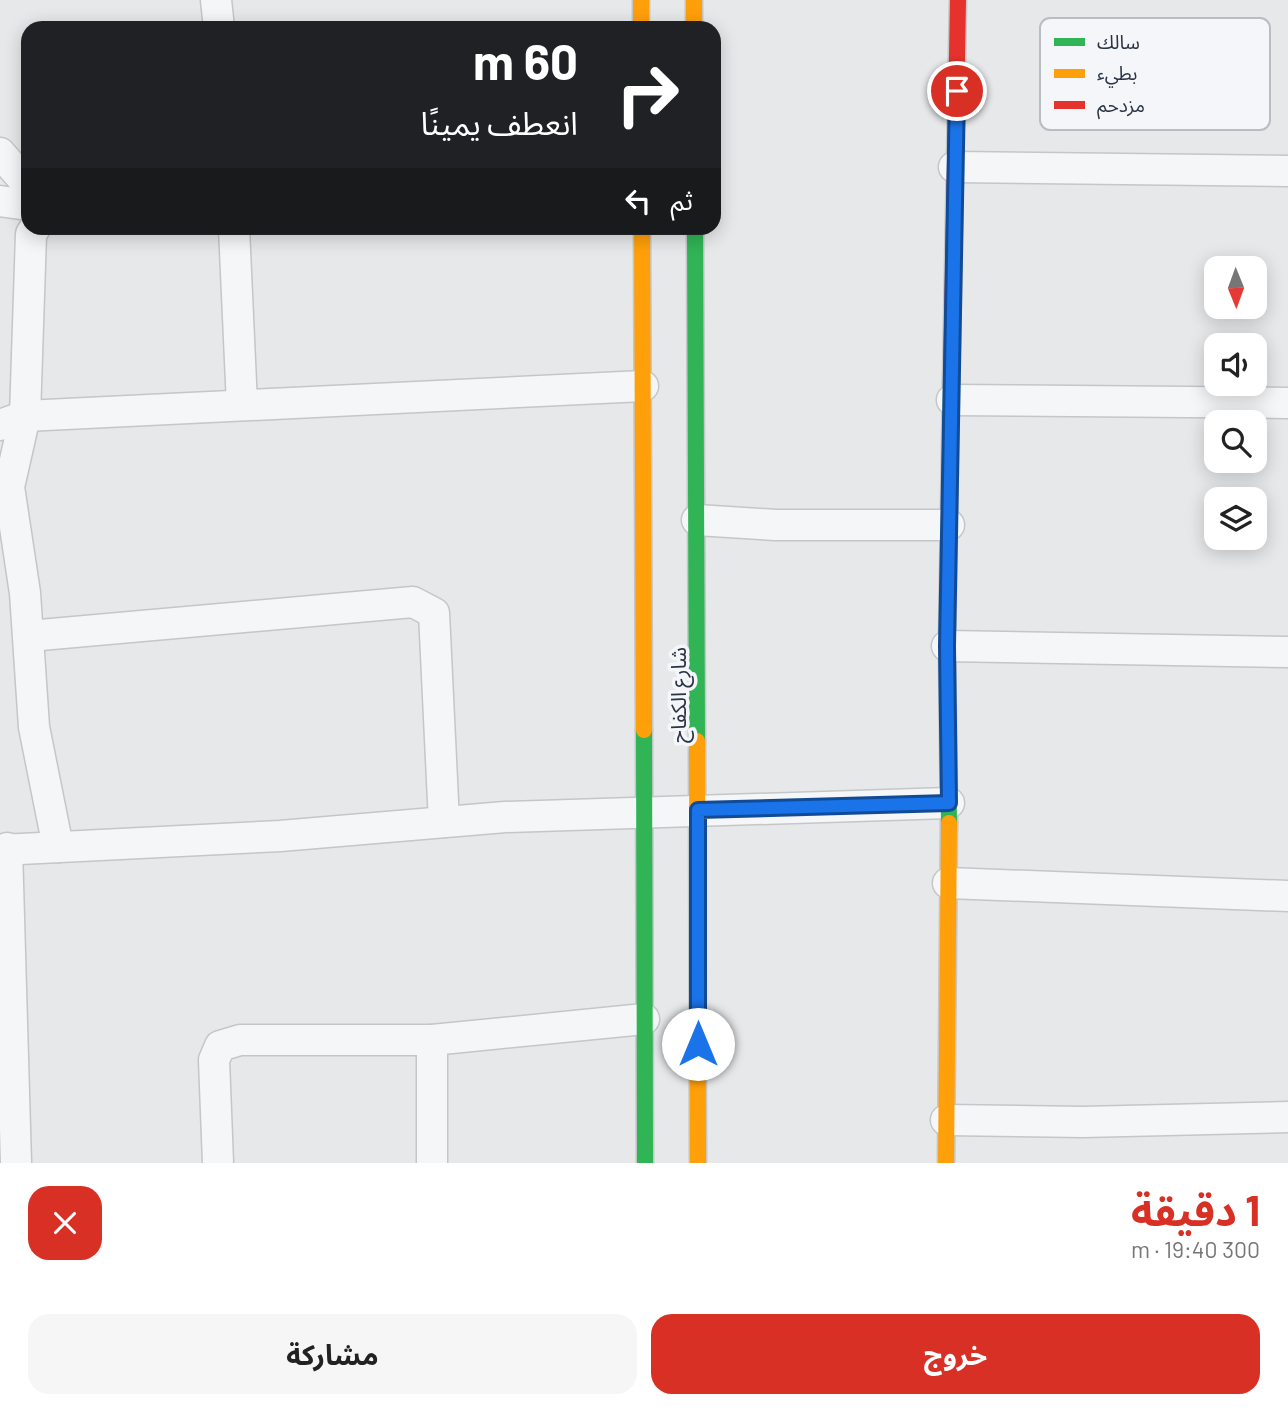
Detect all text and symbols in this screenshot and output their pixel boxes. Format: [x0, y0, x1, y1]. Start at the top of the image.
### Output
legend [1040, 18, 1270, 130]
text: سالك [1097, 30, 1140, 53]
text: 60 m [473, 31, 578, 90]
icon: right [602, 49, 693, 140]
pin [927, 61, 987, 121]
text: بطيء [1097, 61, 1137, 88]
icon: arrive [938, 72, 976, 110]
text: مزدحم [1097, 93, 1145, 120]
text: انعطف يمينًا [421, 103, 578, 141]
icon: left [619, 182, 657, 220]
text: ثم [671, 184, 693, 215]
north arrow [1204, 256, 1267, 318]
map controls [1204, 256, 1267, 550]
button: sound [1204, 333, 1267, 396]
button: search [1204, 410, 1267, 473]
button: layers [1204, 487, 1267, 550]
street label: شارع الكفاح [665, 647, 694, 743]
position arrow [661, 1007, 735, 1081]
text: 1 دقيقة [1131, 1184, 1260, 1234]
button: close [28, 1186, 102, 1260]
text: 300 m · 19:40 [1131, 1235, 1260, 1263]
button: مشاركة [28, 1314, 637, 1394]
button: خروج [651, 1314, 1260, 1394]

